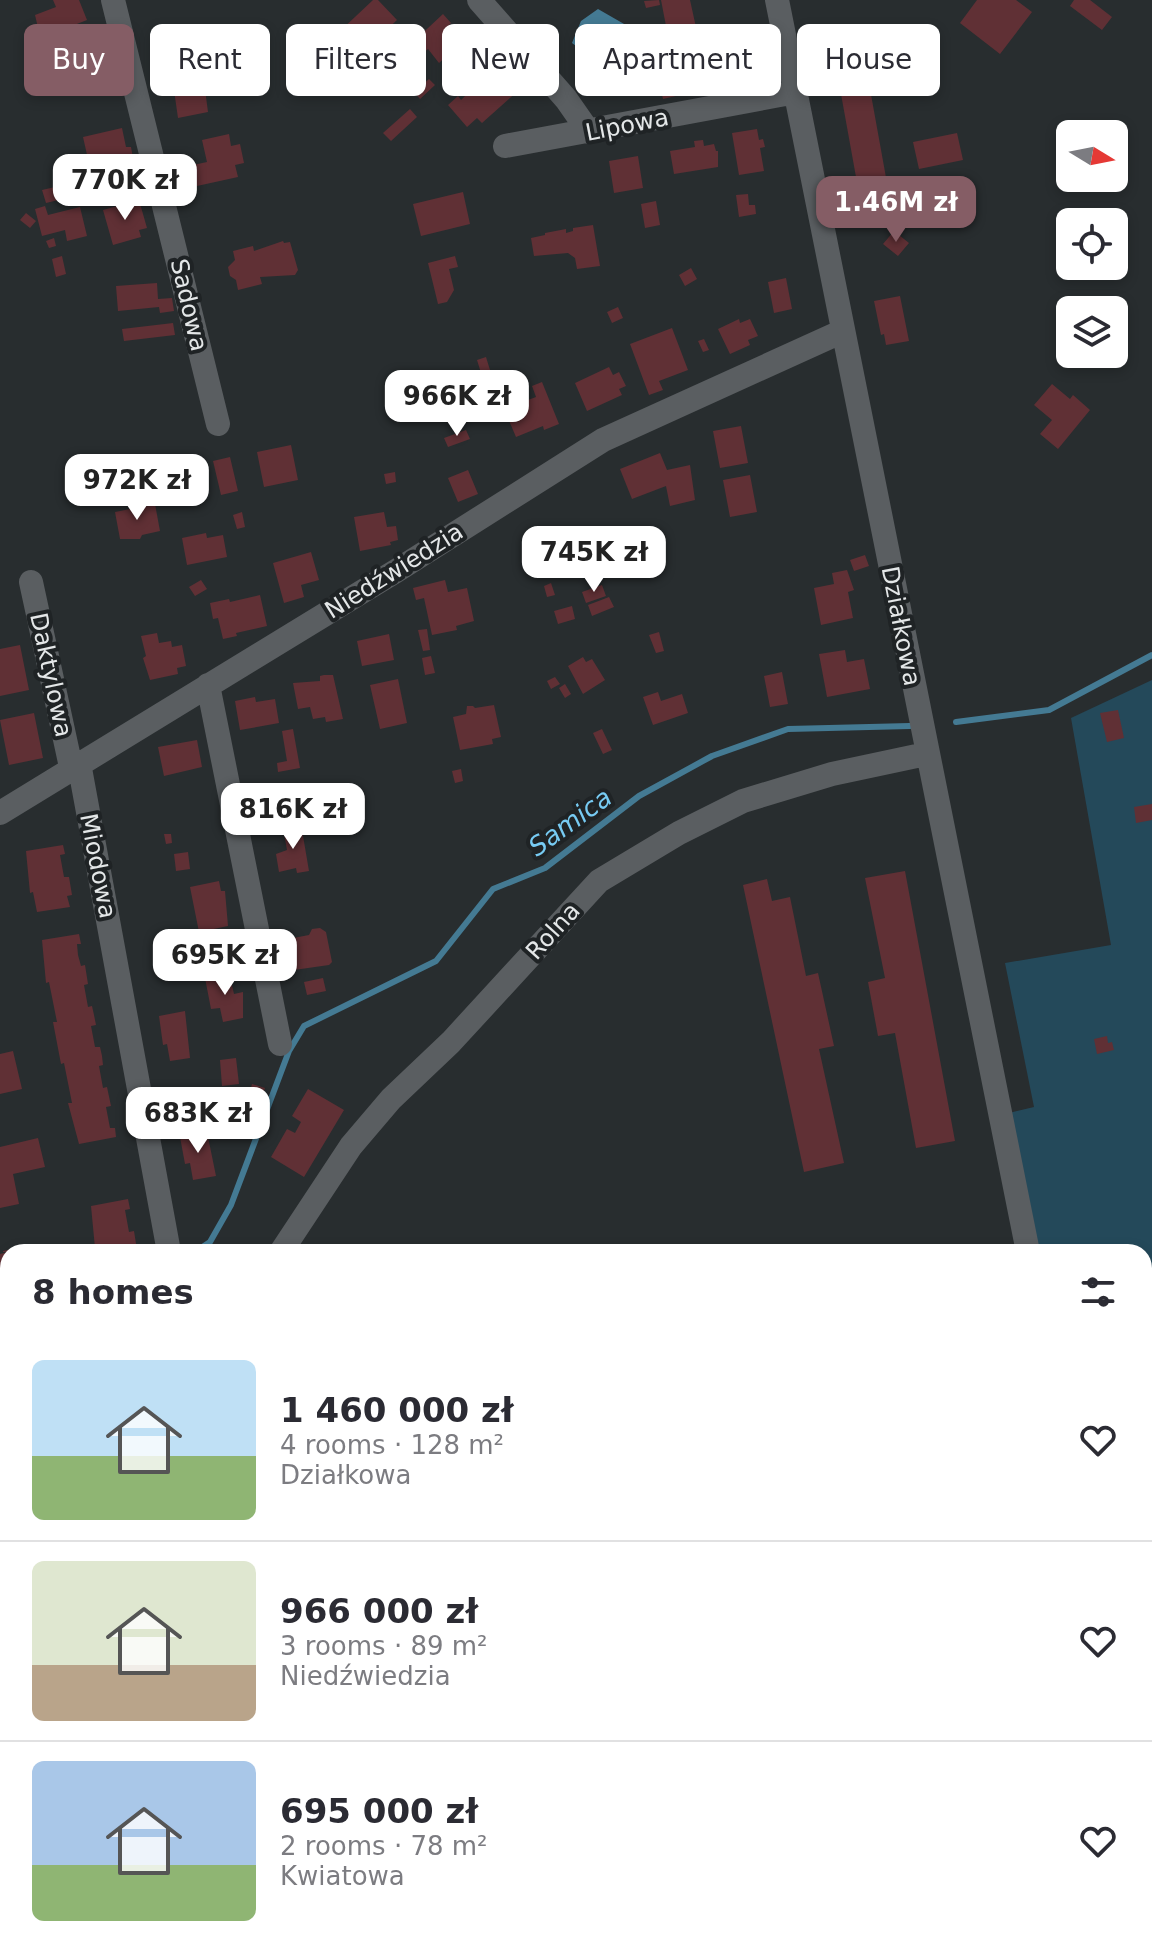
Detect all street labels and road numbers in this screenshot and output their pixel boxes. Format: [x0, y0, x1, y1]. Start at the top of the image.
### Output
street label: Lipowa [583, 103, 671, 147]
street label: Sadowa [165, 256, 213, 354]
street label: Niedźwiedzia [320, 517, 468, 625]
street label: Działkowa [876, 564, 926, 688]
street label: Daktylowa [24, 610, 78, 740]
street label: Miodowa [74, 811, 122, 921]
street label: Rolna [520, 897, 586, 965]

